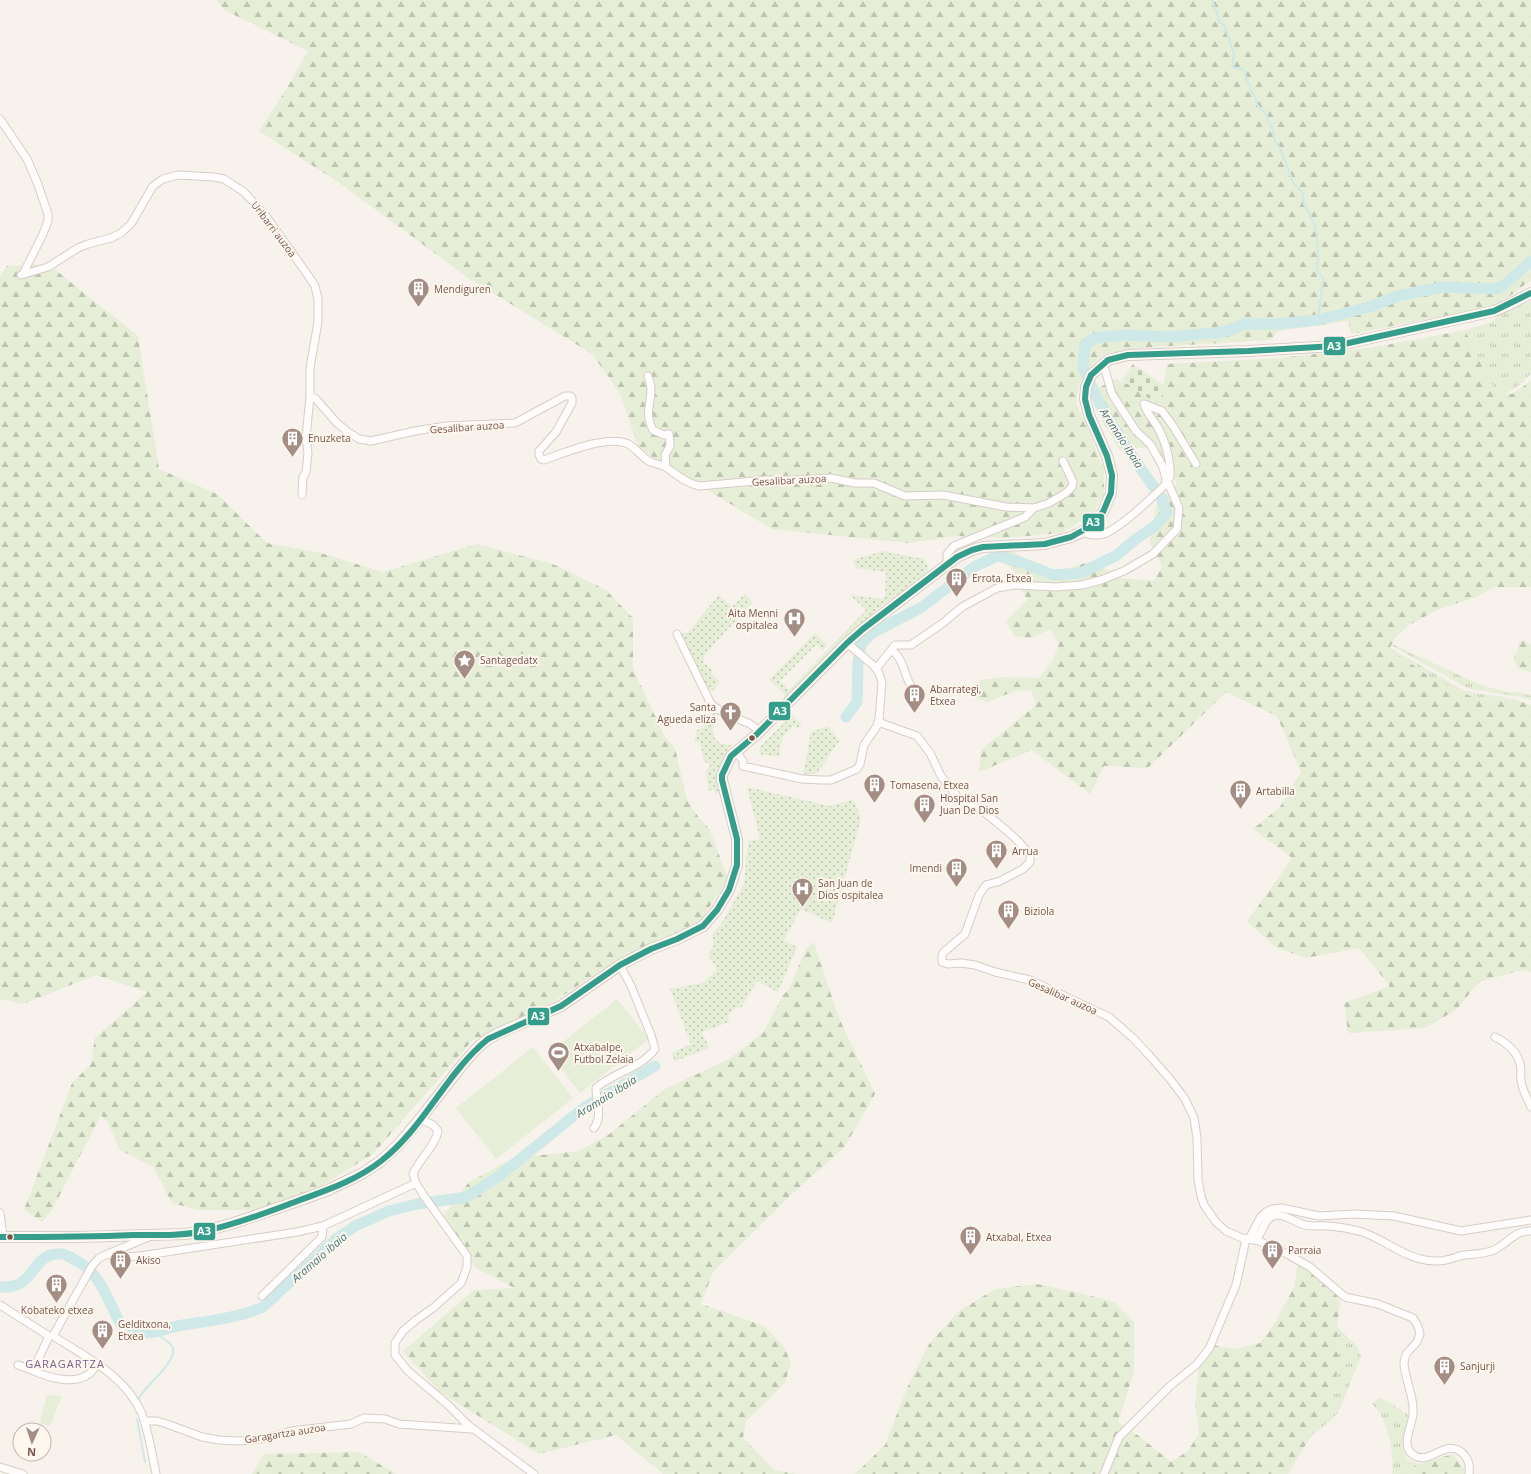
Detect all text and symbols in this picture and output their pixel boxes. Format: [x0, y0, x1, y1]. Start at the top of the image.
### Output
street label: Uribarri auzoa [248, 198, 300, 260]
building icon: Mendiguren [406, 276, 432, 309]
place label: Mendiguren [434, 282, 491, 296]
line badge: A3 [1323, 336, 1346, 356]
text: A3 [1327, 338, 1341, 353]
water label: Aramaio ibaia [1096, 404, 1147, 471]
street label: Gesalibar auzoa [429, 417, 505, 437]
building icon: Enuzketa [279, 425, 305, 458]
place label: Enuzketa [308, 431, 351, 445]
street label: Gesalibar auzoa [751, 471, 827, 489]
line badge: A3 [1082, 513, 1105, 532]
text: A3 [1086, 514, 1100, 529]
building icon: Errota, Etxea [944, 565, 970, 598]
place label: Errota, Etxea [972, 571, 1032, 585]
place label: Aita Menni ospitalea [728, 606, 778, 632]
hospital icon: Aita Menni ospitalea [781, 606, 807, 639]
place icon: Santagedatx [452, 647, 478, 680]
place label: Santagedatx [480, 653, 539, 667]
building icon: Abarrategi, Etxea [902, 682, 928, 715]
place label: Abarrategi, Etxea [930, 682, 981, 708]
place label: Santa Agueda eliza [657, 700, 716, 726]
church icon: Santa Agueda eliza [718, 700, 744, 733]
line badge: A3 [768, 701, 791, 721]
text: A3 [773, 703, 787, 718]
unlabelled marker [747, 733, 757, 743]
building icon: Tomasena, Etxea [861, 772, 887, 805]
place label: Tomasena, Etxea [890, 778, 969, 792]
building icon: Artabilla [1227, 778, 1253, 811]
place label: Artabilla [1256, 784, 1295, 798]
building icon: Hospital San Juan De Dios [911, 791, 937, 824]
place label: Hospital San Juan De Dios [939, 791, 999, 817]
building icon: Arrua [983, 838, 1009, 871]
place label: Arrua [1012, 844, 1038, 858]
building icon: Imendi [944, 855, 970, 888]
place label: Imendi [910, 861, 942, 875]
hospital icon: San Juan de Dios ospitalea [790, 876, 816, 909]
place label: San Juan de Dios ospitalea [818, 876, 883, 902]
building icon: Biziola [995, 898, 1021, 931]
place label: Biziola [1024, 904, 1054, 918]
street label: Gesalibar auzoa [1026, 974, 1100, 1018]
line badge: A3 [527, 1007, 550, 1026]
text: A3 [531, 1008, 545, 1023]
sports icon: Atxabalpe, Futbol Zelaia [546, 1040, 572, 1073]
place label: Atxabalpe, Futbol Zelaia [574, 1040, 634, 1066]
water label: Aramaio ibaia [572, 1071, 639, 1121]
line badge: A3 [193, 1222, 216, 1241]
text: A3 [197, 1223, 211, 1238]
building icon: Atxabal, Etxea [958, 1224, 984, 1257]
water label: Aramaio ibaia [287, 1229, 350, 1286]
place label: Atxabal, Etxea [986, 1230, 1052, 1244]
unlabelled marker [5, 1232, 15, 1242]
building icon: Parraia [1259, 1237, 1285, 1270]
place label: Parraia [1288, 1243, 1321, 1257]
building icon: Akiso [107, 1247, 133, 1280]
place label: Akiso [136, 1253, 161, 1267]
building icon: Kobateko etxea [44, 1271, 70, 1304]
place label: Kobateko etxea [21, 1303, 93, 1317]
building icon: Gelditxona, Etxea [90, 1317, 116, 1350]
place label: Gelditxona, Etxea [118, 1317, 171, 1343]
building icon: Sanjurji [1432, 1353, 1458, 1386]
district label: GARAGARTZA [25, 1356, 105, 1371]
place label: Sanjurji [1460, 1359, 1495, 1373]
street label: Garagartza auzoa [243, 1420, 327, 1446]
north arrow [12, 1422, 52, 1462]
text: N [27, 1445, 36, 1460]

